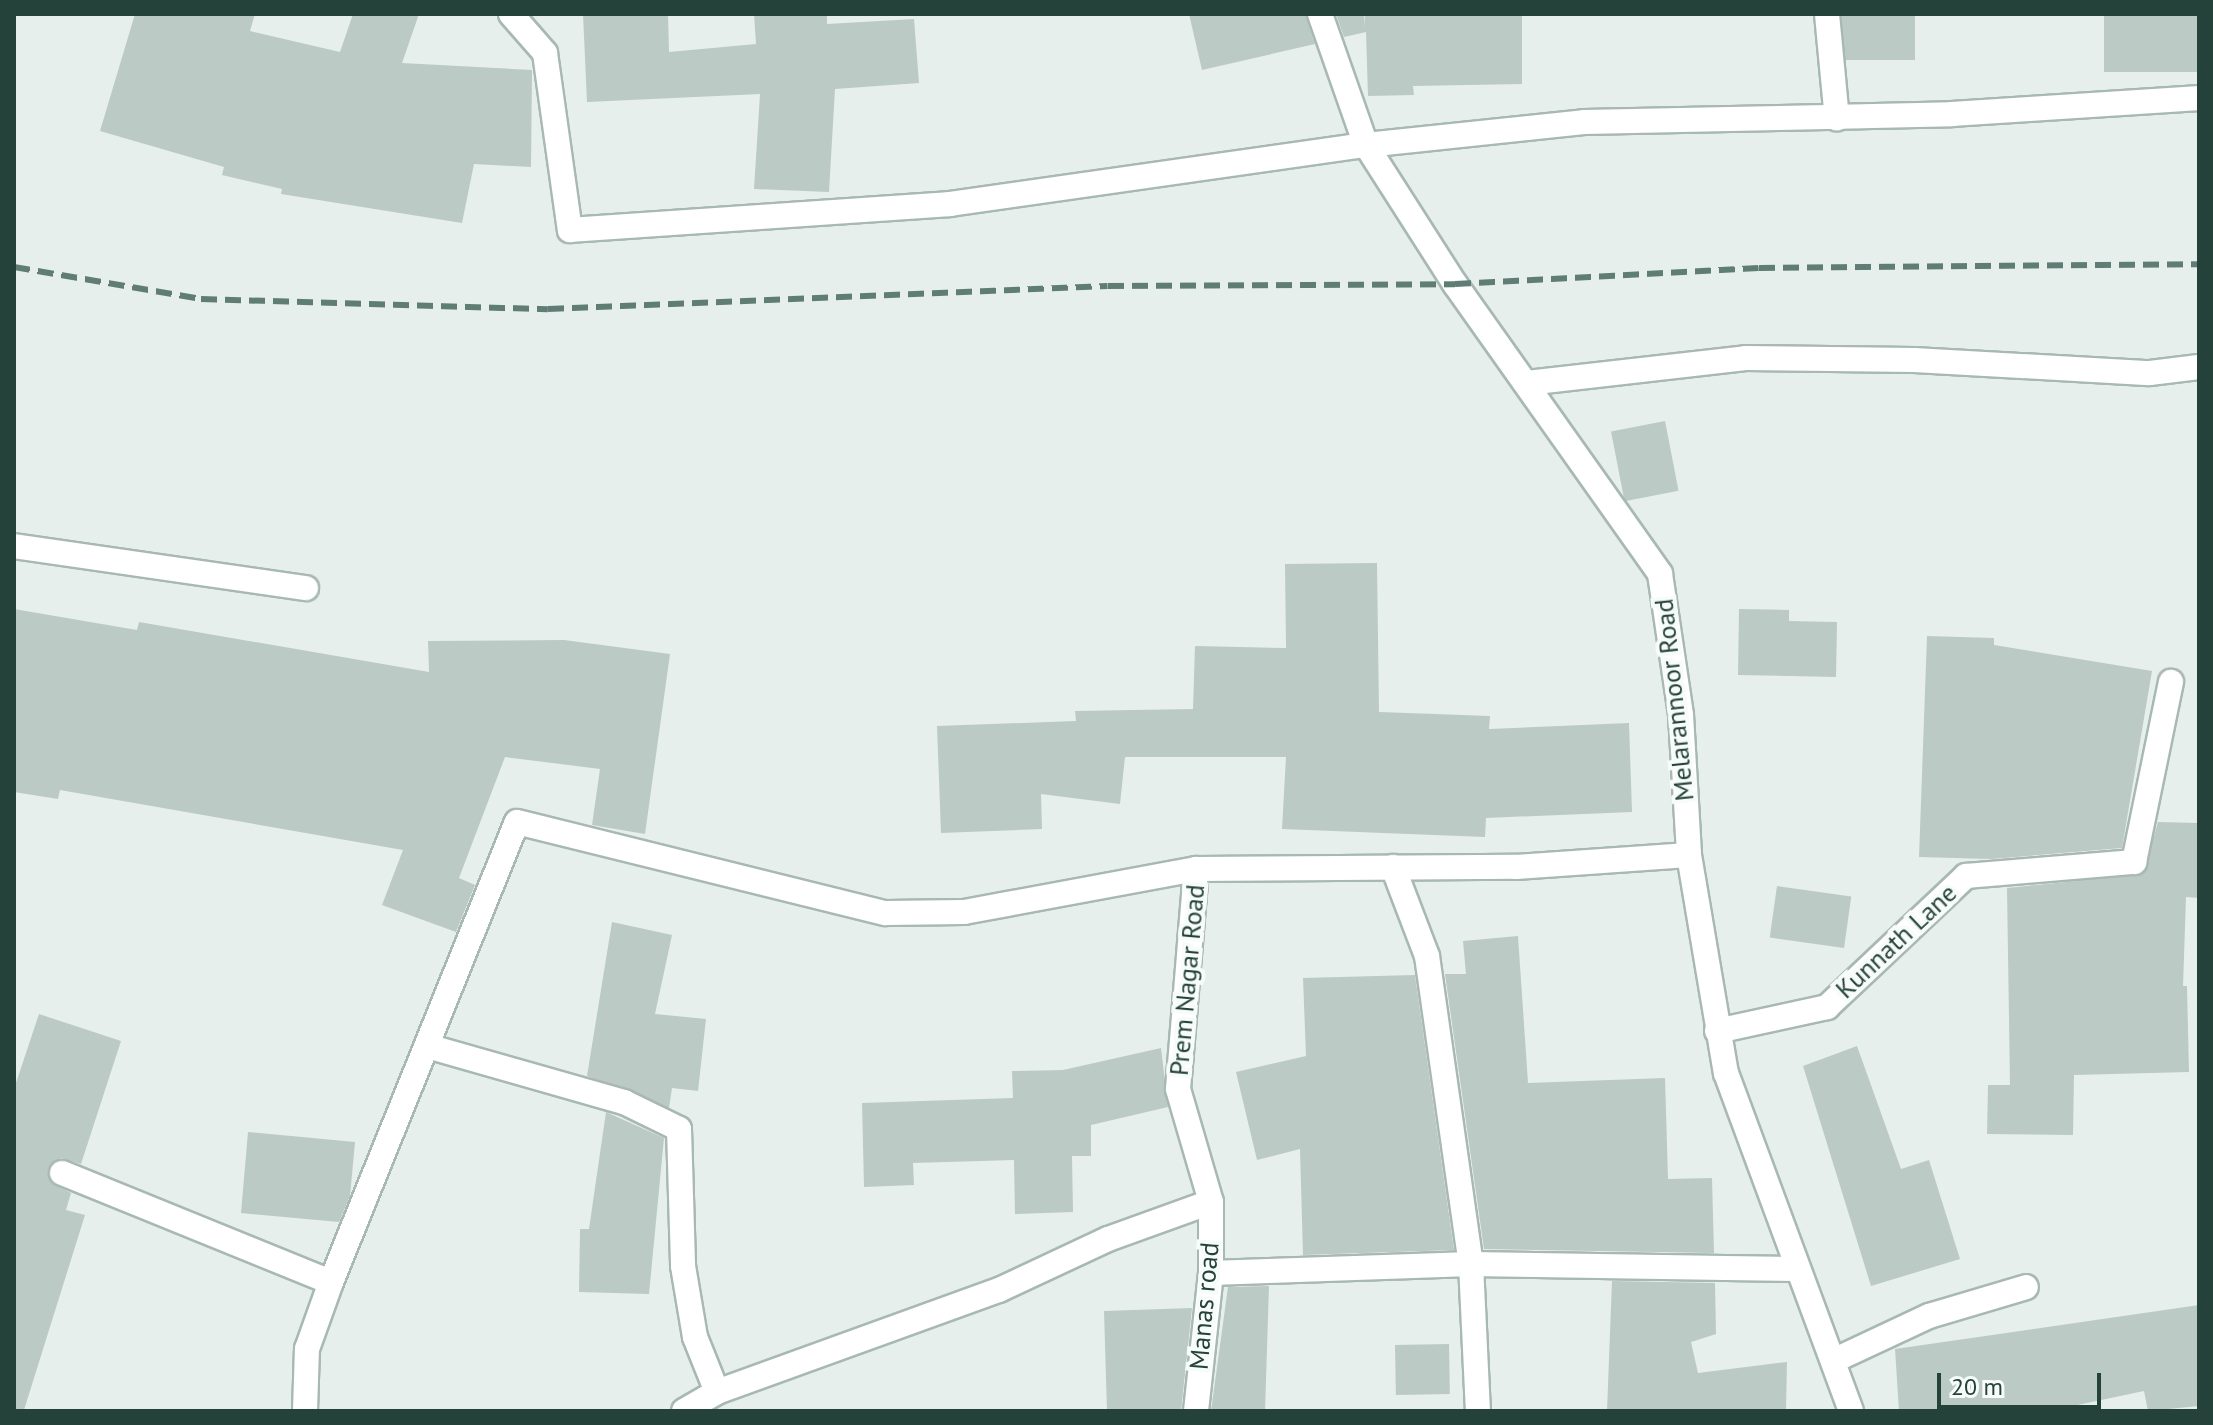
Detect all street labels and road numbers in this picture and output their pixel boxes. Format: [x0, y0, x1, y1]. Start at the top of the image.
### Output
street label: Melarannoor Road [1648, 597, 1700, 803]
street label: Kunnath Lane [1829, 877, 1963, 1005]
street label: Prem Nagar Road [1163, 883, 1211, 1077]
street label: Manas road [1183, 1241, 1225, 1371]

